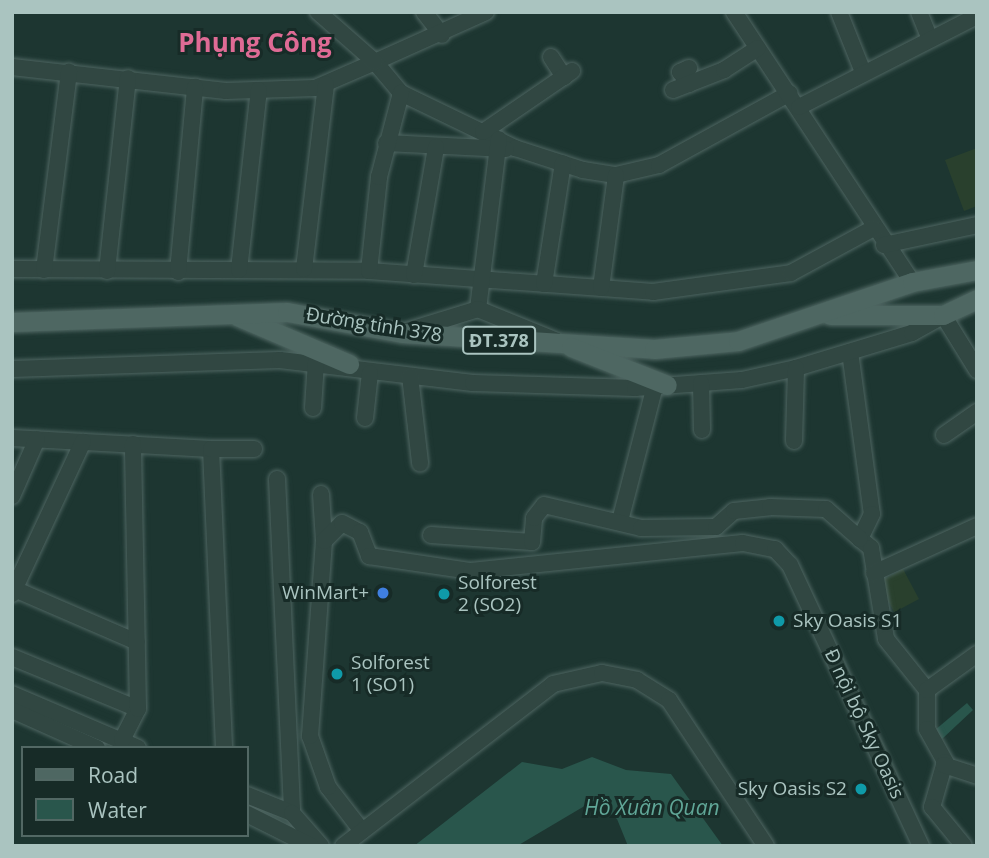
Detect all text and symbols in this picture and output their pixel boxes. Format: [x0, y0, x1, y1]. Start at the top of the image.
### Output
district label: Phụng Công [178, 27, 332, 59]
street label: Đường tỉnh 378 [304, 303, 444, 347]
road number: ĐT.378 [461, 326, 538, 354]
place label: Solforest 2 (SO2) [458, 572, 537, 616]
place label: WinMart+ [282, 582, 369, 604]
marker: WinMart+ [375, 585, 391, 601]
marker: Solforest 2 (SO2) [436, 586, 452, 602]
place label: Sky Oasis S1 [793, 610, 902, 632]
marker: Sky Oasis S1 [771, 613, 787, 629]
street label: Đ nội bộ Sky Oasis [819, 645, 909, 803]
place label: Solforest 1 (SO1) [351, 652, 430, 696]
marker: Solforest 1 (SO1) [329, 666, 345, 682]
legend [21, 746, 248, 837]
text: Road [88, 761, 138, 789]
place label: Sky Oasis S2 [738, 778, 847, 800]
marker: Sky Oasis S2 [853, 781, 869, 797]
water label: Hồ Xuân Quan [584, 794, 720, 820]
text: Water [88, 796, 147, 824]

